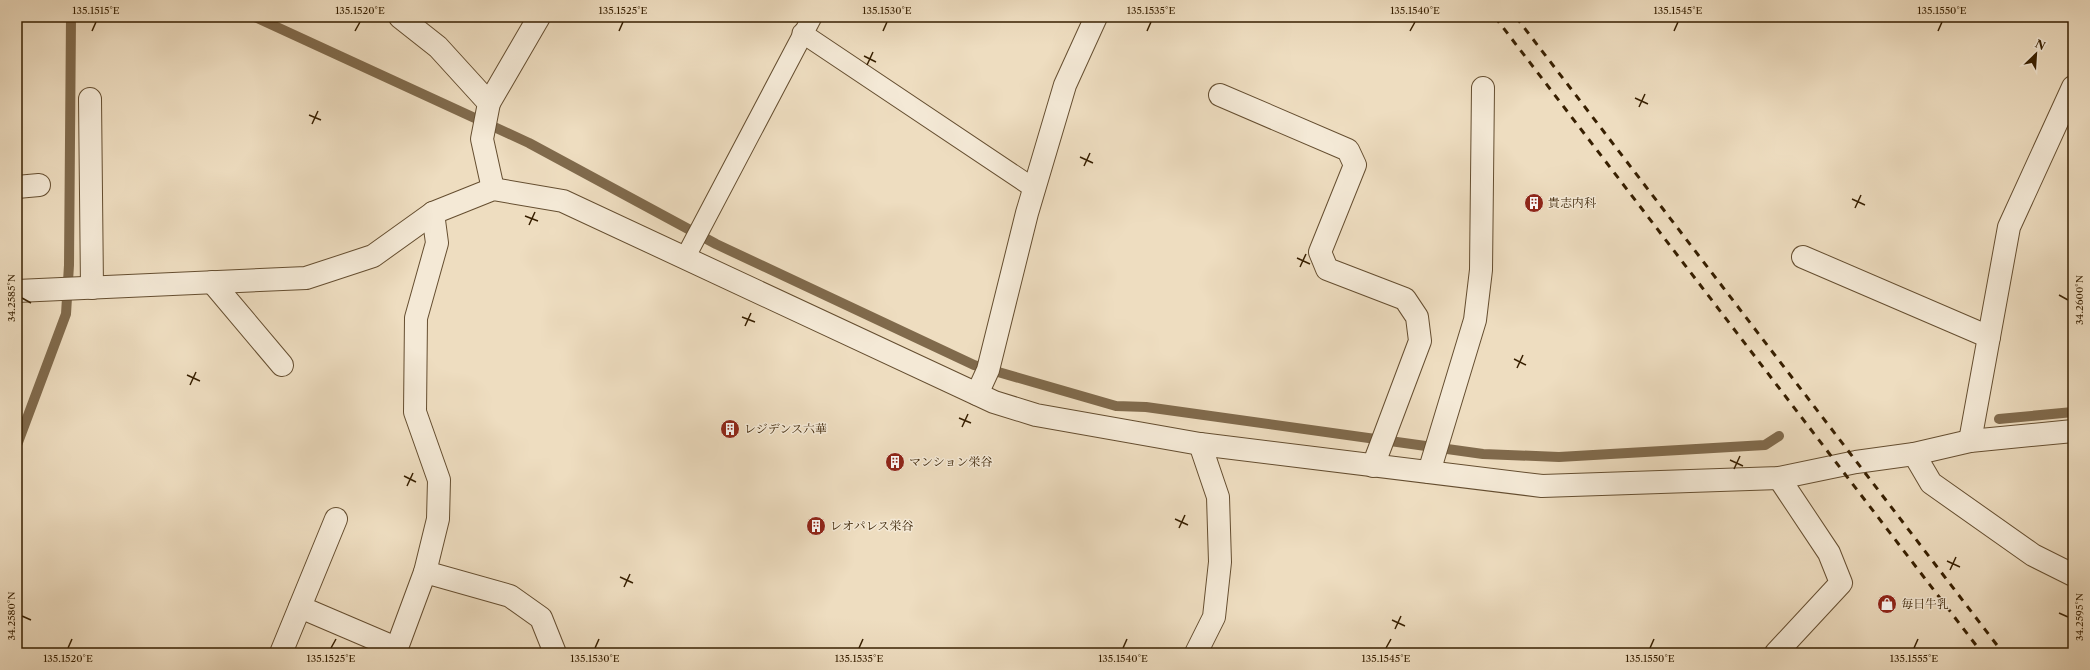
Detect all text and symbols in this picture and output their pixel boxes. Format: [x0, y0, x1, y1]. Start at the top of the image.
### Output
text: 135.1515°E [72, 4, 120, 17]
text: 135.1520°E [335, 4, 385, 17]
text: 135.1525°E [599, 4, 648, 17]
text: 135.1530°E [862, 4, 912, 17]
text: 135.1535°E [1127, 4, 1175, 17]
text: 135.1540°E [1390, 4, 1440, 17]
text: 135.1545°E [1654, 4, 1703, 17]
text: 135.1550°E [1917, 4, 1967, 17]
north arrow [2016, 34, 2056, 74]
text: N [2033, 37, 2048, 53]
building icon: 貴志内科 [1523, 192, 1545, 214]
place label: 貴志内科 [1548, 195, 1596, 210]
text: 34.2585°N [5, 274, 18, 322]
text: 34.2600°N [2073, 275, 2086, 325]
building icon: レジデンス六華 [719, 418, 741, 440]
place label: レジデンス六華 [744, 421, 827, 436]
building icon: マンション栄谷 [884, 451, 906, 473]
place label: マンション栄谷 [909, 454, 992, 469]
building icon: レオパレス栄谷 [805, 515, 827, 537]
place label: レオパレス栄谷 [830, 518, 913, 533]
text: 34.2580°N [5, 592, 18, 640]
shop icon: 毎日牛乳 [1876, 593, 1898, 615]
text: 34.2595°N [2073, 593, 2086, 641]
place label: 毎日牛乳 [1901, 596, 1949, 611]
text: 135.1520°E [43, 652, 93, 665]
text: 135.1525°E [307, 652, 356, 665]
text: 135.1530°E [570, 652, 620, 665]
text: 135.1535°E [835, 652, 883, 665]
text: 135.1540°E [1098, 652, 1148, 665]
text: 135.1545°E [1362, 652, 1411, 665]
text: 135.1550°E [1625, 652, 1675, 665]
text: 135.1555°E [1890, 652, 1938, 665]

